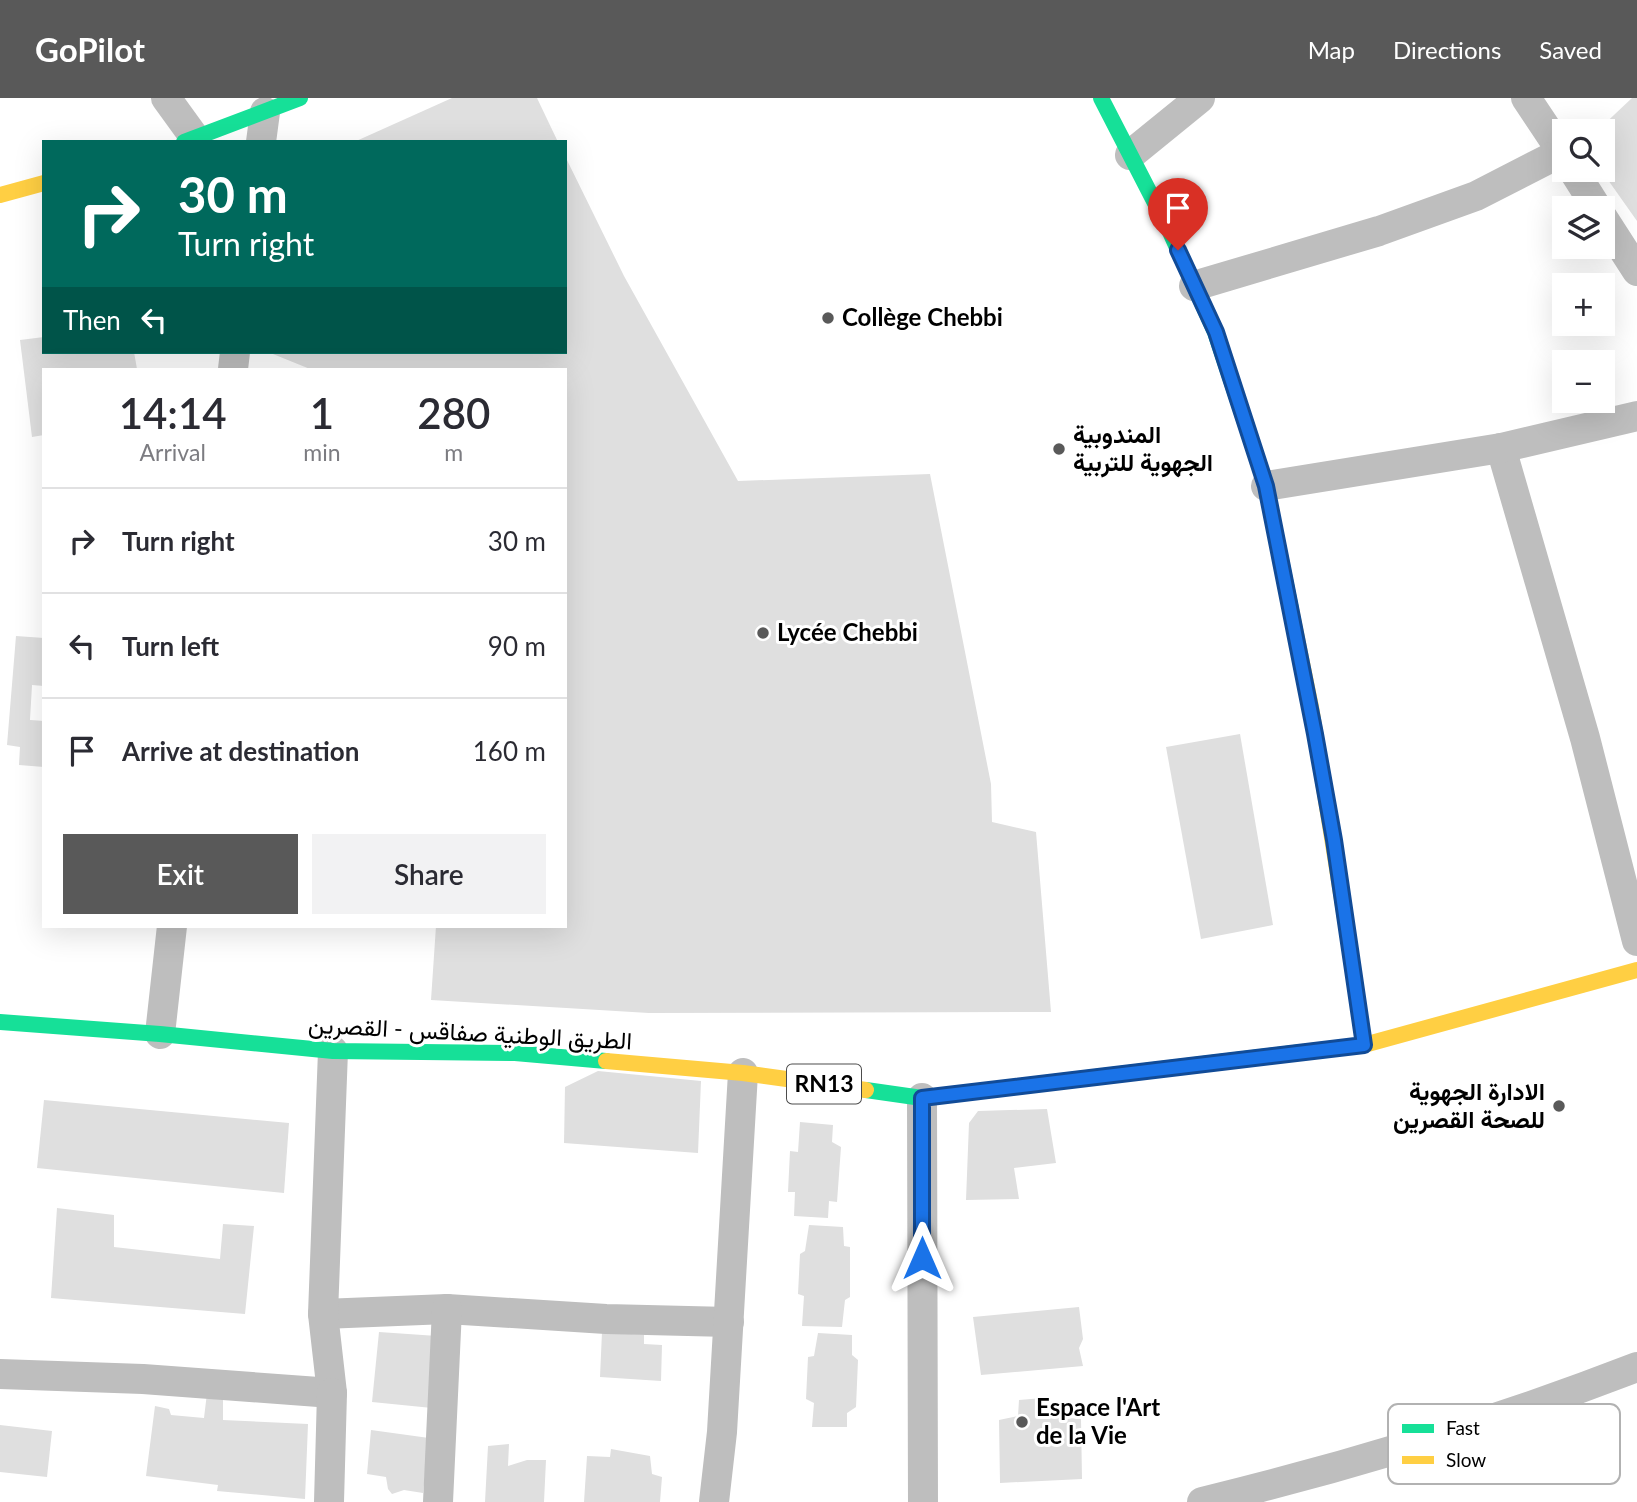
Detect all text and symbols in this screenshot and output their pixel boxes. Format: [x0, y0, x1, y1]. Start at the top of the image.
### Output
text: GoPilot [35, 29, 145, 69]
text: Map [1308, 35, 1355, 64]
text: Directions [1393, 35, 1501, 64]
text: Saved [1539, 35, 1602, 64]
map controls [1552, 119, 1615, 413]
button: search [1552, 119, 1615, 182]
text: 30 m [178, 165, 288, 223]
icon: right [63, 168, 154, 259]
pin [1148, 178, 1208, 250]
icon: arrive [1159, 189, 1197, 227]
button: layers [1552, 196, 1615, 259]
text: Turn right [178, 224, 314, 263]
button: + [1552, 273, 1615, 336]
icon: left [135, 301, 173, 339]
place label: Collège Chebbi [842, 302, 1003, 331]
text: Then [63, 304, 121, 336]
marker: Collège Chebbi [820, 310, 836, 326]
button: − [1552, 350, 1615, 413]
text: 14:14 [119, 388, 227, 438]
text: 1 [310, 388, 334, 438]
text: 280 [417, 388, 490, 438]
place label: المندوبية الجهوية للتربية [1073, 419, 1213, 478]
text: Arrival [140, 438, 206, 466]
text: min [303, 438, 341, 466]
text: m [444, 438, 463, 466]
marker: المندوبية الجهوية للتربية [1051, 441, 1067, 457]
icon: right [63, 522, 101, 560]
text: Turn right [122, 525, 235, 557]
text: 30 m [488, 525, 546, 557]
place label: Lycée Chebbi [777, 617, 918, 646]
marker: Lycée Chebbi [755, 625, 771, 641]
icon: left [63, 627, 101, 665]
text: Turn left [122, 630, 219, 662]
text: 90 m [488, 630, 546, 662]
icon: arrive [63, 732, 101, 770]
text: Arrive at destination [122, 735, 359, 767]
text: 160 m [473, 735, 546, 767]
button: Exit [63, 834, 298, 914]
button: Share [312, 834, 546, 914]
street label: الطريق الوطنية صفاقس - القصرين [307, 1009, 633, 1056]
road number: RN13 [787, 1065, 861, 1104]
place label: الادارة الجهوية للصحة القصرين [1393, 1076, 1545, 1135]
marker: الادارة الجهوية للصحة القصرين [1551, 1098, 1567, 1114]
position arrow [885, 1221, 959, 1295]
place label: Espace l'Art de la Vie [1036, 1392, 1160, 1449]
legend [1388, 1404, 1620, 1484]
marker: Espace l'Art de la Vie [1014, 1414, 1030, 1430]
text: Fast [1446, 1416, 1480, 1439]
text: Slow [1446, 1448, 1486, 1471]

